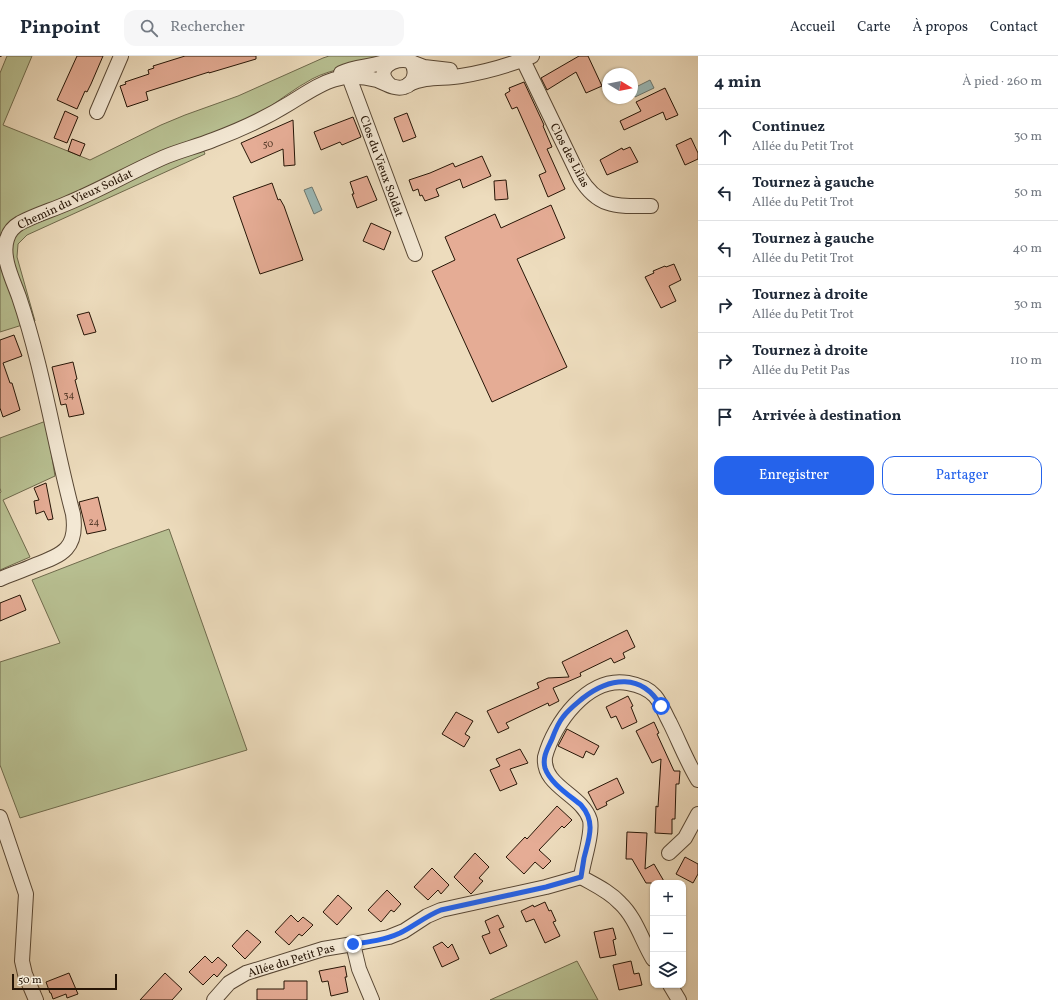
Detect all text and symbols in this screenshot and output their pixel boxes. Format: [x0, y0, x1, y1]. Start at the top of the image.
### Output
search box [124, 10, 404, 46]
text: Pinpoint [20, 15, 100, 41]
icon: search [138, 17, 160, 39]
text: Rechercher [170, 17, 245, 38]
text: Accueil [790, 18, 835, 37]
text: Carte [857, 18, 891, 37]
text: À propos [913, 18, 968, 37]
text: Contact [990, 18, 1038, 37]
north arrow [602, 68, 638, 104]
text: 4 min [714, 71, 761, 94]
text: À pied · 260 m [962, 73, 1042, 91]
street label: Clos du Vieux Soldat [355, 114, 407, 219]
text: Continuez [752, 117, 825, 138]
street label: Clos des Lilas [546, 121, 593, 190]
icon: ahead [714, 126, 736, 148]
text: 30 m [1014, 128, 1042, 146]
house number: 50 [263, 137, 273, 151]
text: Allée du Petit Trot [752, 138, 854, 156]
street label: Chemin du Vieux Soldat [15, 166, 136, 234]
text: Tournez à gauche [752, 173, 874, 194]
icon: left [714, 182, 736, 204]
text: 50 m [1014, 184, 1042, 202]
text: Allée du Petit Trot [752, 194, 854, 212]
text: Tournez à gauche [752, 229, 874, 250]
icon: left [714, 238, 736, 260]
text: 40 m [1013, 240, 1042, 258]
text: Allée du Petit Trot [752, 250, 854, 268]
text: Tournez à droite [752, 285, 868, 306]
icon: right [714, 294, 736, 316]
text: 30 m [1014, 296, 1042, 314]
text: Allée du Petit Trot [752, 306, 854, 324]
text: Tournez à droite [752, 341, 868, 362]
icon: right [714, 350, 736, 372]
text: 110 m [1010, 352, 1042, 370]
text: Allée du Petit Pas [752, 362, 850, 380]
house number: 34 [63, 388, 75, 402]
icon: arrive [714, 406, 736, 428]
text: Arrivée à destination [752, 406, 901, 427]
button: Enregistrer [714, 456, 874, 495]
button: Partager [882, 456, 1042, 495]
house number: 24 [88, 515, 100, 529]
route start [652, 697, 670, 715]
map controls [650, 880, 686, 988]
button: + [650, 880, 686, 916]
button: − [650, 916, 686, 952]
route end [344, 935, 362, 953]
street label: Allée du Petit Pas [246, 940, 337, 982]
button: layers [650, 952, 686, 988]
scale bar [12, 972, 117, 991]
text: 50 m [18, 973, 42, 988]

